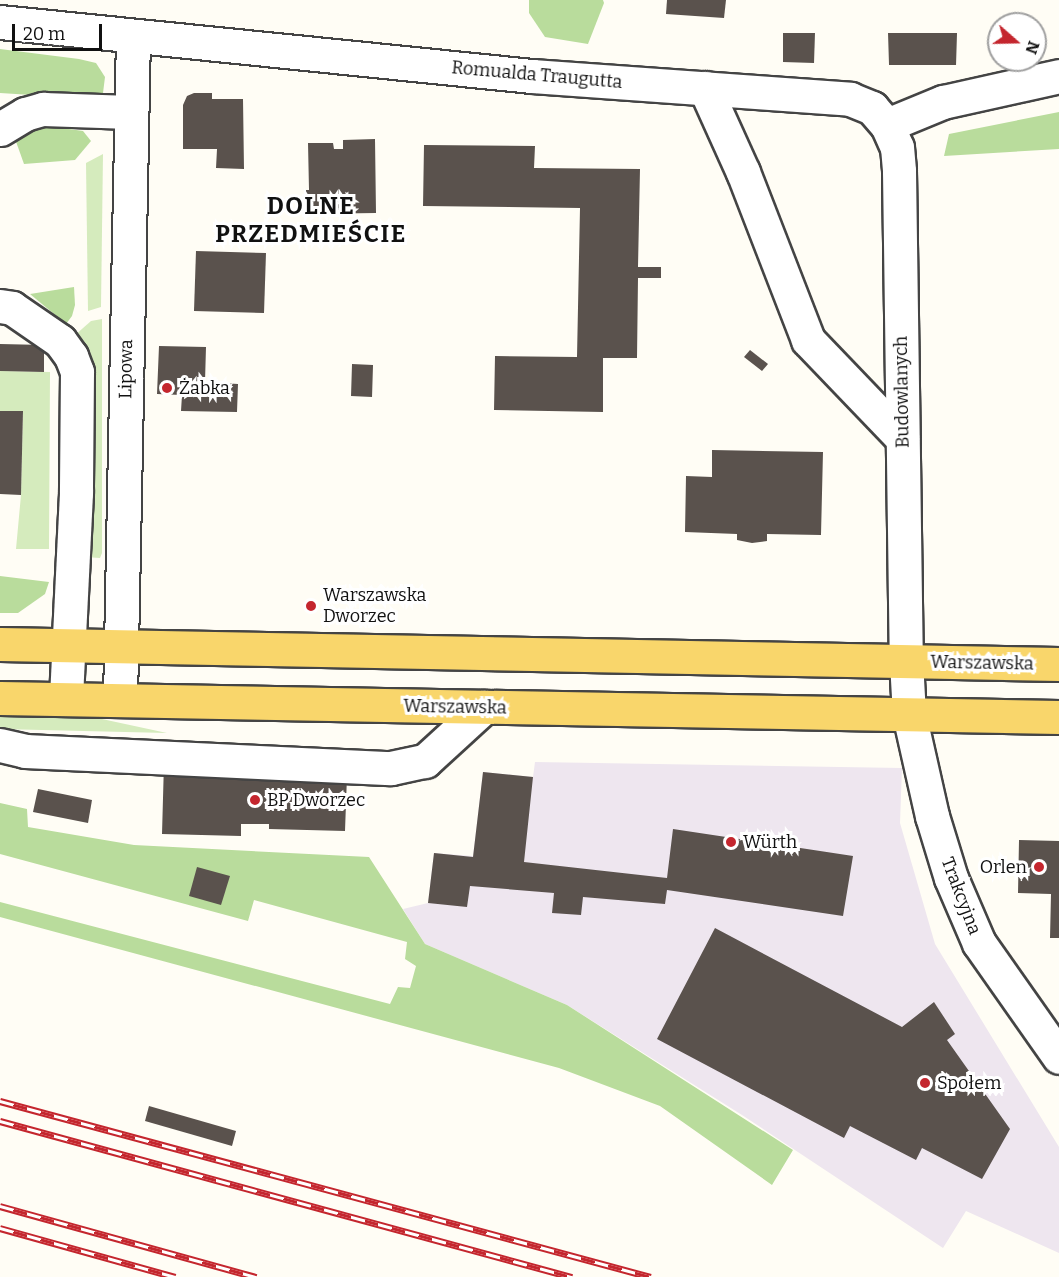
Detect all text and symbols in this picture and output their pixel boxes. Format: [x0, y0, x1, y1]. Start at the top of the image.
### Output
scale bar [15, 12, 105, 50]
north arrow [987, 12, 1047, 72]
text: 20 m [23, 23, 65, 45]
text: N [1021, 39, 1044, 57]
street label: Romualda Traugutta [451, 57, 623, 93]
district label: DOLNE PRZEDMIEŚCIE [215, 193, 407, 249]
street label: Budowlanych [890, 336, 914, 448]
street label: Lipowa [115, 339, 137, 399]
place label: Żabka [179, 377, 230, 399]
marker: Żabka [160, 381, 174, 395]
place label: Warszawska Dworzec [323, 585, 426, 628]
marker: Warszawska Dworzec [304, 599, 318, 613]
street label: Warszawska [930, 651, 1034, 675]
street label: Warszawska [403, 695, 507, 719]
place label: BP Dworzec [267, 789, 365, 811]
marker: BP Dworzec [248, 793, 262, 807]
place label: Würth [743, 831, 797, 853]
marker: Würth [724, 835, 738, 849]
street label: Trakcyjna [936, 854, 986, 938]
place label: Orlen [980, 856, 1027, 878]
marker: Orlen [1032, 860, 1046, 874]
place label: Społem [937, 1072, 1001, 1094]
marker: Społem [918, 1076, 932, 1090]

